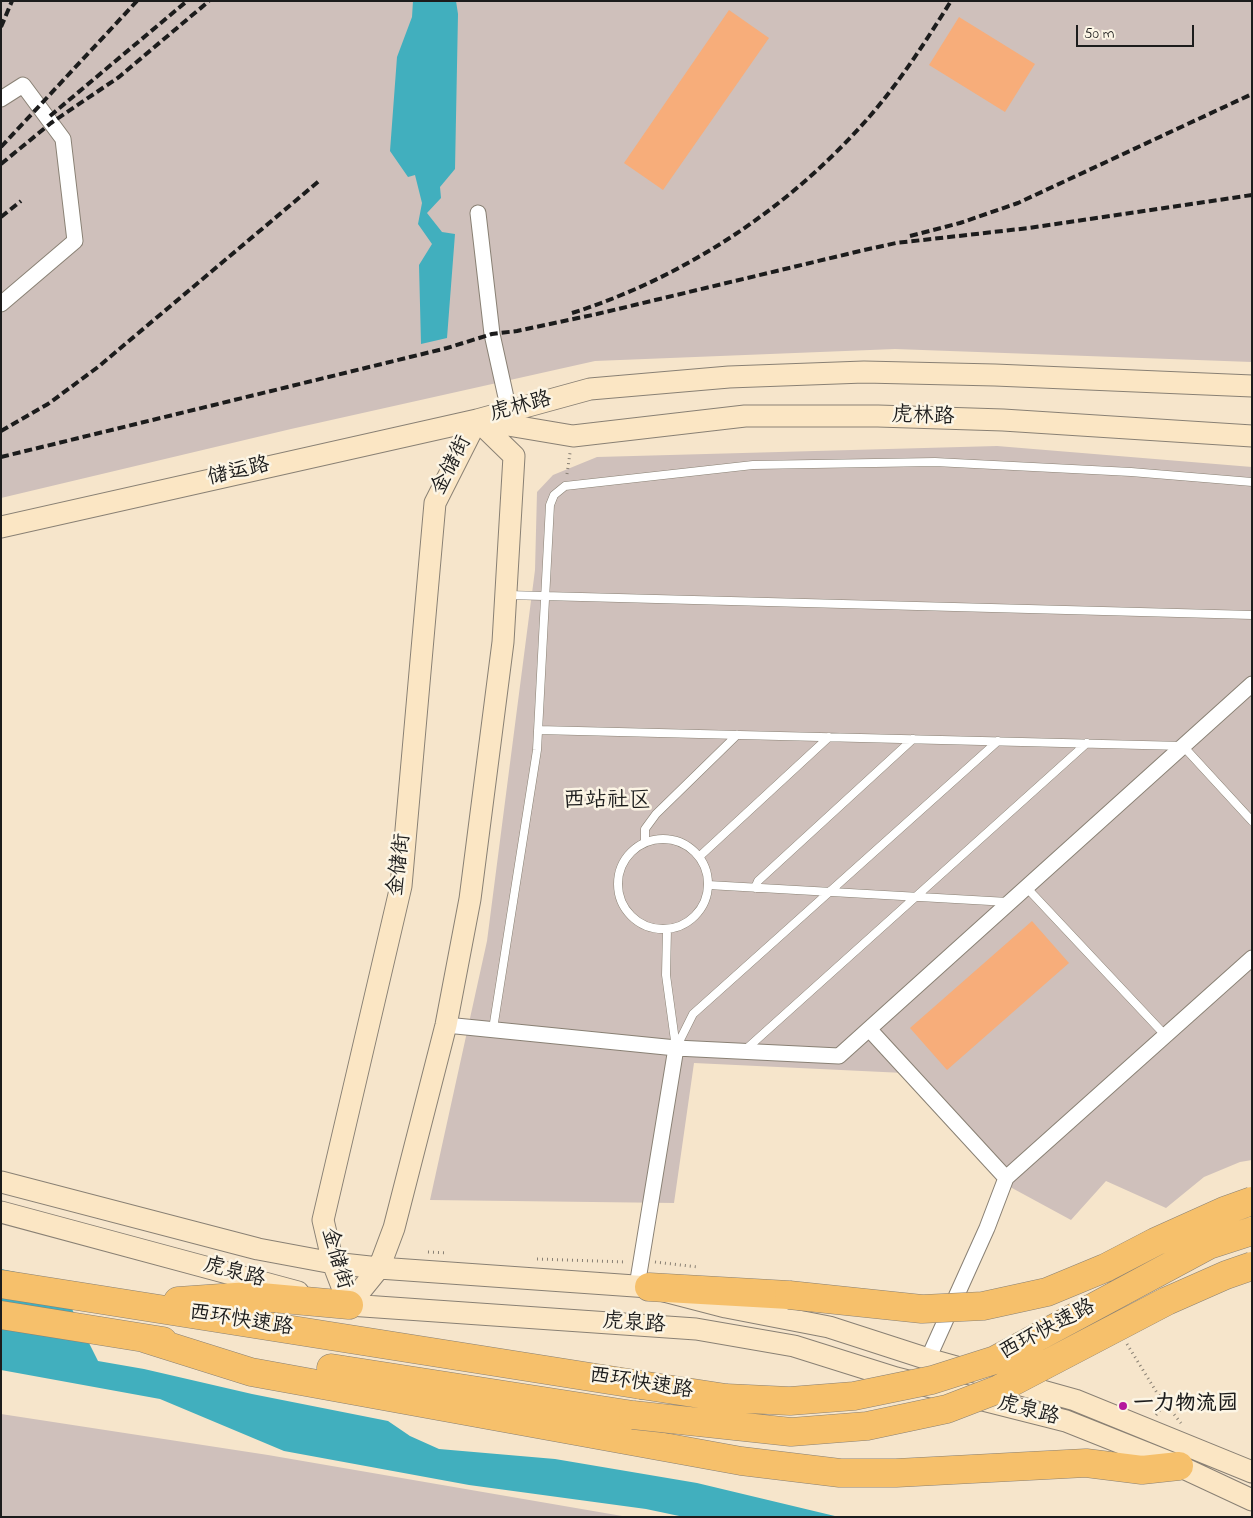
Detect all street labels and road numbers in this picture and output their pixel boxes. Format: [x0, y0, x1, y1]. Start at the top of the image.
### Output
street label: 虎林路 [487, 388, 555, 428]
street label: 虎林路 [891, 404, 955, 432]
street label: 金储街 [427, 432, 479, 500]
street label: 储运路 [205, 454, 273, 492]
street label: 金储街 [385, 832, 417, 898]
street label: 金储街 [314, 1225, 356, 1293]
street label: 虎泉路 [200, 1254, 268, 1294]
street label: 西环快速路 [996, 1295, 1100, 1367]
street label: 西环快速路 [187, 1301, 295, 1343]
street label: 虎泉路 [602, 1310, 666, 1340]
street label: 西环快速路 [587, 1364, 695, 1406]
street label: 虎泉路 [994, 1392, 1062, 1432]

